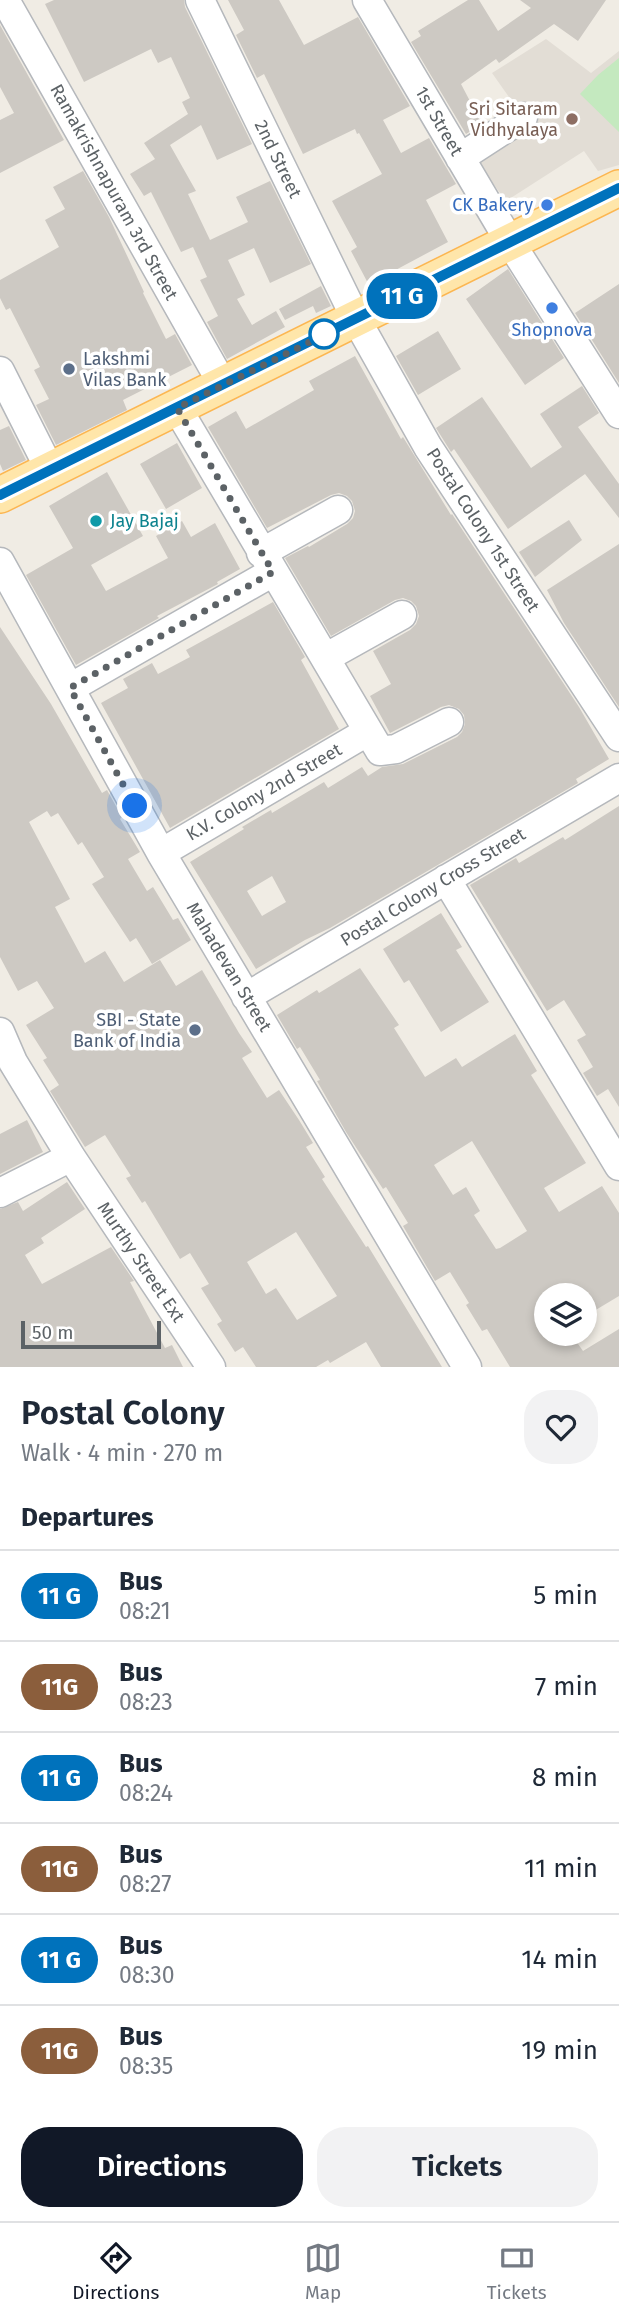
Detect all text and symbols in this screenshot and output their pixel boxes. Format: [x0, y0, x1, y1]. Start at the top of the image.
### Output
street label: Ramakrishnapuram 3rd Street [45, 80, 183, 304]
street label: 1st Street [410, 82, 468, 160]
place label: Sri Sitaram Vidhyalaya [469, 98, 558, 141]
marker: Sri Sitaram Vidhyalaya [564, 111, 580, 127]
street label: 2nd Street [250, 117, 306, 202]
place label: CK Bakery [452, 194, 533, 216]
marker: CK Bakery [539, 197, 555, 213]
line badge: 11 G [353, 273, 451, 319]
text: 11 G [380, 282, 424, 310]
marker: Shopnova [544, 300, 560, 316]
unlabelled marker [309, 319, 339, 349]
place label: Shopnova [512, 319, 592, 341]
place label: Lakshmi Vilas Bank [83, 348, 167, 391]
marker: Lakshmi Vilas Bank [61, 361, 77, 377]
street label: Postal Colony 1st Street [422, 444, 545, 617]
place label: Jay Bajaj [110, 510, 179, 532]
marker: Jay Bajaj [88, 513, 104, 529]
street label: K.V. Colony 2nd Street [182, 738, 346, 846]
your location [117, 788, 152, 823]
street label: Postal Colony Cross Street [337, 823, 530, 951]
street label: Mahadevan Street [182, 898, 277, 1036]
place label: SBI - State Bank of India [73, 1009, 181, 1052]
marker: SBI - State Bank of India [187, 1022, 203, 1038]
street label: Murthy Street Ext [93, 1198, 190, 1327]
map controls [534, 1283, 597, 1346]
button: layers [534, 1283, 597, 1346]
scale bar [21, 1318, 161, 1350]
text: 50 m [32, 1321, 73, 1344]
button: heart [524, 1390, 598, 1464]
text: Postal Colony [21, 1393, 225, 1433]
text: Walk · 4 min · 270 m [21, 1439, 223, 1467]
text: Departures [21, 1502, 154, 1533]
text: Bus [119, 1566, 162, 1597]
text: 5 min [533, 1580, 598, 1611]
text: 11 G [38, 1582, 81, 1610]
text: 08:21 [119, 1597, 171, 1625]
text: Bus [119, 1657, 162, 1688]
text: 7 min [535, 1671, 598, 1702]
text: 11G [41, 1673, 78, 1701]
text: 08:23 [119, 1688, 173, 1716]
text: Bus [119, 1748, 162, 1779]
text: 8 min [532, 1762, 598, 1793]
text: 11 G [38, 1764, 81, 1792]
text: 08:24 [119, 1779, 173, 1807]
text: Bus [119, 1839, 162, 1870]
text: 11 min [524, 1853, 598, 1884]
text: 11G [41, 1855, 78, 1883]
text: 08:27 [119, 1870, 171, 1898]
text: Bus [119, 1930, 162, 1961]
text: 14 min [521, 1944, 598, 1975]
text: 11 G [38, 1946, 81, 1974]
text: 08:30 [119, 1961, 175, 1989]
text: Bus [119, 2021, 162, 2052]
text: 19 min [521, 2035, 598, 2066]
text: 11G [41, 2037, 78, 2065]
text: 08:35 [119, 2052, 173, 2080]
button: Directions [21, 2127, 303, 2207]
button: Tickets [317, 2127, 598, 2207]
tab: Directions [72, 2239, 159, 2304]
tab: Map [304, 2239, 342, 2304]
tab: Tickets [487, 2239, 547, 2304]

